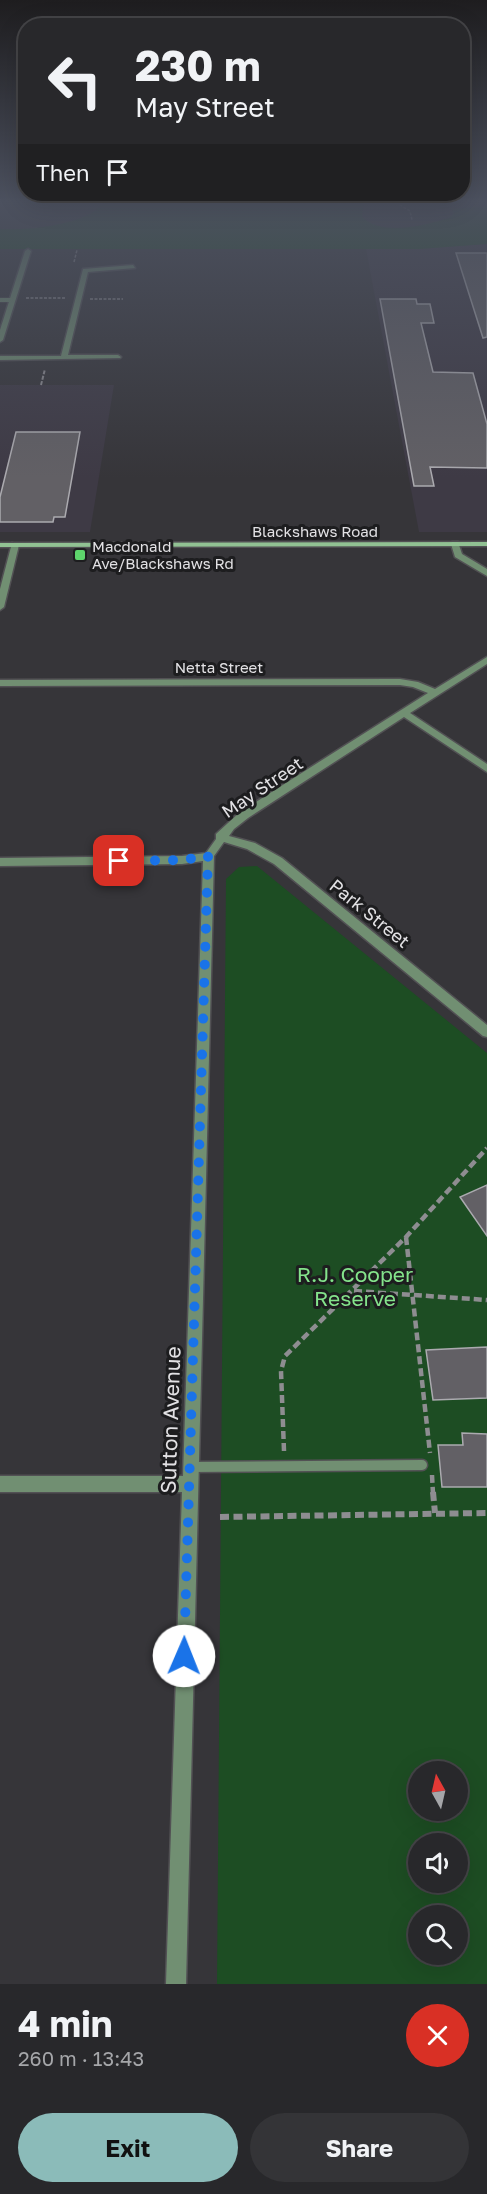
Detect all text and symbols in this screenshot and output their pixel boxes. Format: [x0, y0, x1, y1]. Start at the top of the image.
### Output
text: 230 m [135, 40, 261, 90]
icon: left [36, 42, 114, 120]
text: May Street [135, 91, 275, 123]
icon: arrive [101, 156, 134, 189]
text: Then [36, 159, 89, 186]
street label: Blackshaws Road [252, 522, 378, 540]
place label: Macdonald Ave/Blackshaws Rd [92, 537, 234, 572]
marker: Macdonald Ave/Blackshaws Rd [73, 548, 87, 562]
street label: Netta Street [175, 658, 263, 676]
street label: May Street [217, 752, 307, 822]
pin [93, 835, 144, 886]
icon: arrive [102, 844, 135, 877]
street label: Park Street [325, 874, 415, 952]
park label: R.J. Cooper Reserve [297, 1261, 413, 1311]
street label: Sutton Avenue [154, 1346, 186, 1494]
position arrow [152, 1624, 216, 1688]
north arrow [408, 1761, 468, 1821]
map controls [408, 1761, 468, 1965]
button: sound [408, 1833, 468, 1893]
button: search [408, 1905, 468, 1965]
text: 4 min [18, 2002, 113, 2045]
button: close [406, 2004, 469, 2067]
text: 260 m · 13:43 [18, 2046, 144, 2070]
button: Exit [18, 2113, 238, 2182]
button: Share [250, 2113, 469, 2182]

